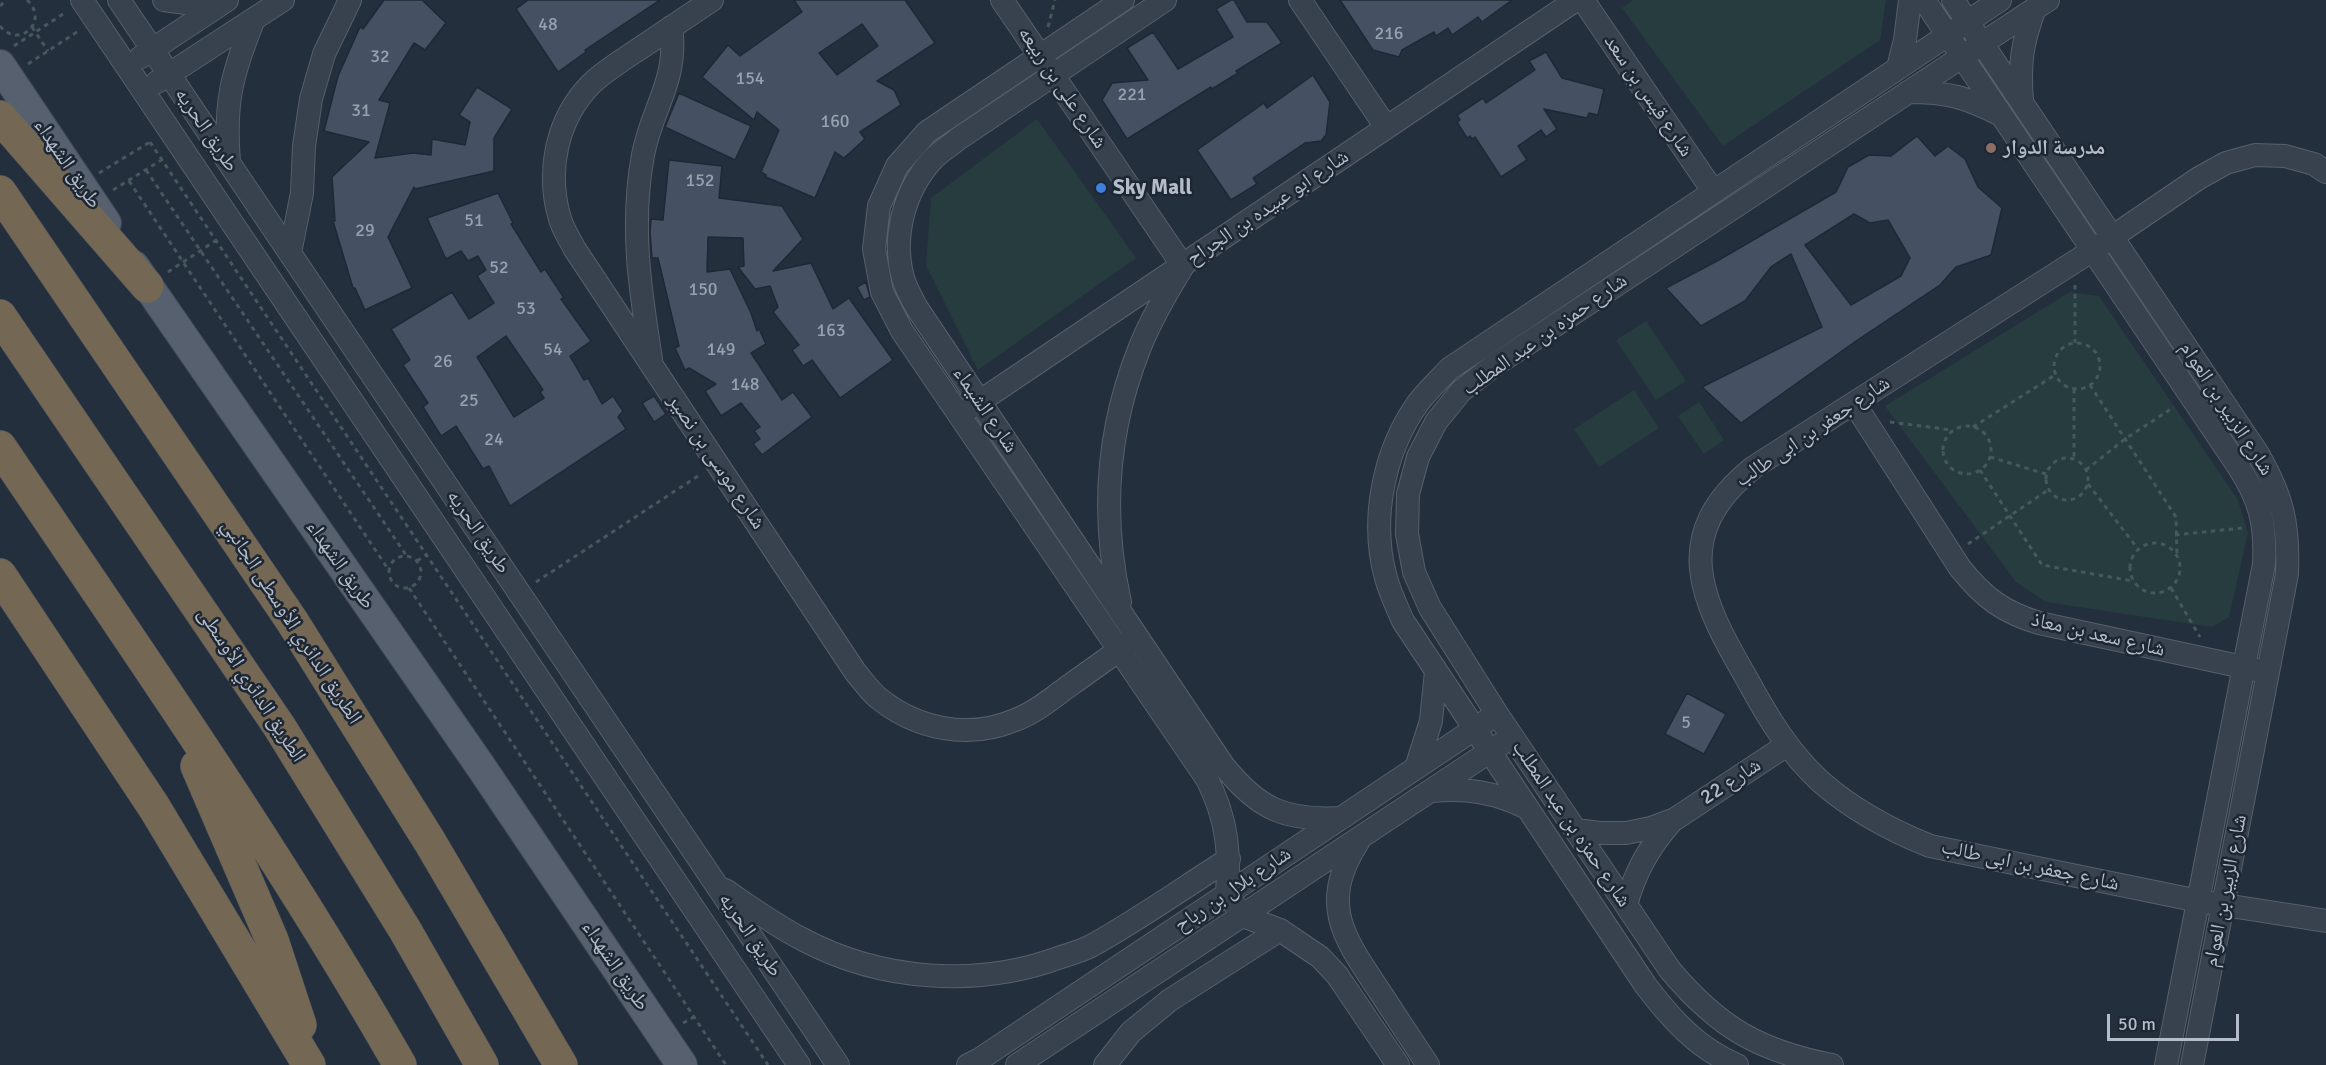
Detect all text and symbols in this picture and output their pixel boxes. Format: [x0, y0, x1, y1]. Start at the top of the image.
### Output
house number: 48 [538, 14, 558, 36]
street label: شارع على بن ربيعه [1012, 22, 1112, 154]
house number: 216 [1374, 23, 1404, 45]
street label: شارع قيس بن سعد [1598, 30, 1698, 162]
house number: 32 [370, 46, 390, 68]
house number: 154 [735, 68, 765, 90]
street label: طريق الحريه [169, 83, 243, 177]
house number: 221 [1117, 84, 1147, 106]
house number: 31 [351, 100, 371, 122]
house number: 160 [820, 111, 850, 133]
street label: طريق الشهداء [28, 114, 106, 214]
place label: مدرسة الدوار [2003, 135, 2105, 161]
marker: مدرسة الدوار [1984, 141, 1998, 155]
street label: شارع ابو عبيده بن الجراح [1182, 144, 1354, 272]
house number: 152 [685, 170, 715, 192]
place label: Sky Mall [1113, 175, 1192, 201]
marker: Sky Mall [1094, 181, 1108, 195]
house number: 51 [464, 210, 484, 232]
house number: 29 [355, 220, 375, 242]
house number: 52 [489, 257, 509, 279]
street label: شارع حمزه بن عبد المطلب [1458, 269, 1632, 401]
house number: 150 [688, 279, 718, 301]
house number: 53 [516, 298, 536, 320]
house number: 163 [816, 320, 846, 342]
street label: شارع الزبير بن العوام [2173, 337, 2279, 481]
house number: 54 [543, 339, 563, 361]
house number: 149 [706, 339, 736, 361]
house number: 26 [433, 351, 453, 373]
street label: شارع الشيماء [947, 362, 1023, 458]
street label: شارع جعفر بن ابى طالب [1731, 371, 1895, 493]
house number: 148 [730, 374, 760, 396]
house number: 25 [459, 390, 479, 412]
street label: شارع موسى بن نصير [661, 390, 771, 534]
house number: 24 [484, 429, 504, 451]
street label: طريق الحريه [441, 485, 515, 579]
street label: الطريق الدائري الأوسطى الجانبي [215, 515, 367, 729]
street label: طريق الشهداء [300, 516, 380, 614]
street label: الطريق الدائري الأوسطى [191, 603, 311, 767]
street label: شارع سعد بن معاذ [2029, 607, 2167, 663]
house number: 5 [1681, 712, 1691, 734]
street label: شارع حمزه بن عبد المطلب [1506, 736, 1636, 912]
street label: شارع 22 [1696, 753, 1766, 811]
street label: شارع الزبير بن العوام [2199, 813, 2253, 969]
street label: شارع جعفر بن ابى طالب [1939, 835, 2121, 897]
street label: شارع بلال بن رباح [1170, 842, 1296, 938]
street label: طريق الحريه [713, 888, 787, 982]
street label: طريق الشهداء [576, 916, 654, 1016]
scale bar [2110, 1002, 2242, 1040]
text: 50 m [2118, 1013, 2156, 1035]

